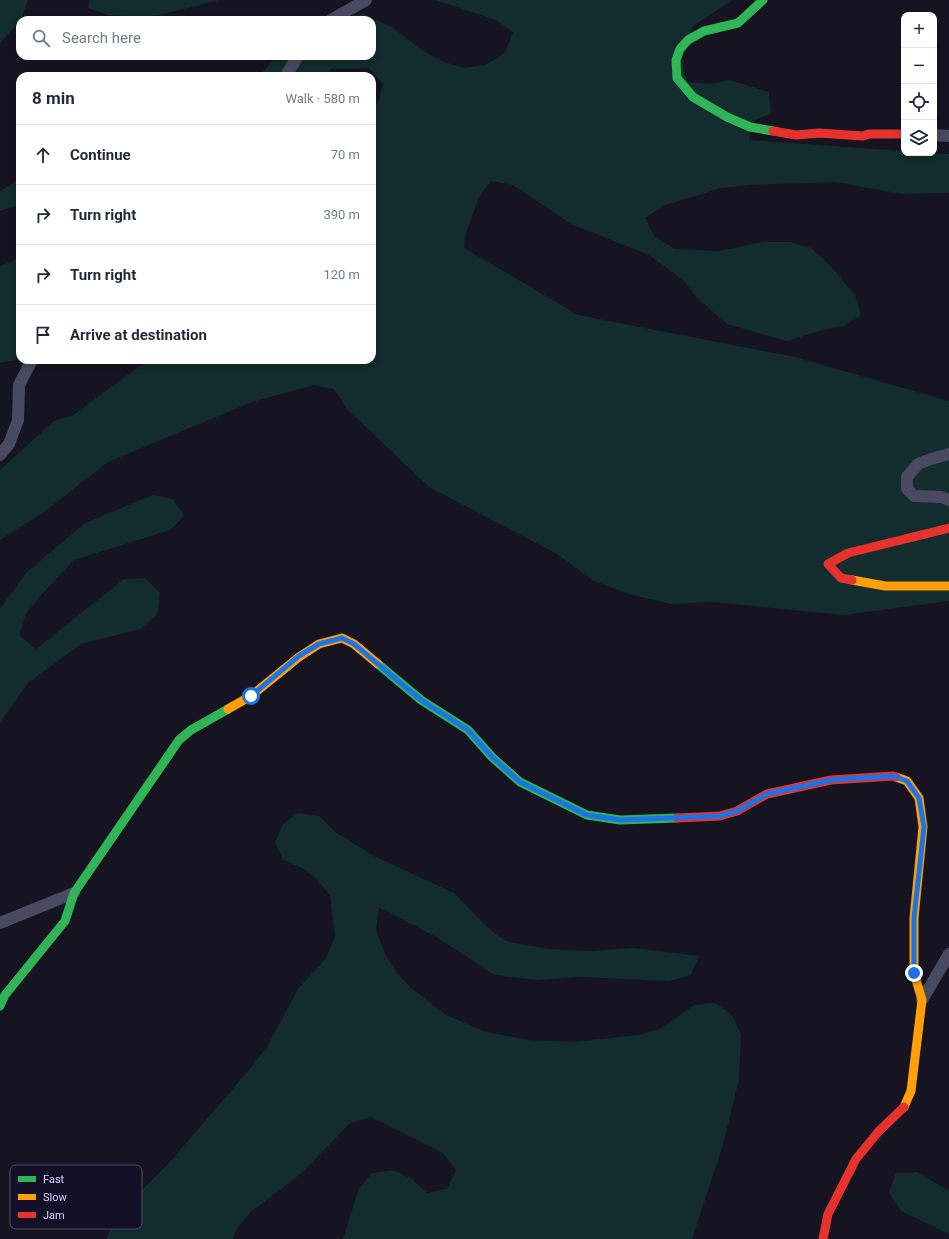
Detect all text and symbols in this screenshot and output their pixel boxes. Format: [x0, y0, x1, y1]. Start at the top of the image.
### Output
map controls [901, 12, 937, 156]
button: + [901, 12, 937, 48]
search box [16, 16, 376, 60]
icon: search [30, 27, 52, 49]
text: Search here [62, 29, 141, 47]
button: − [901, 48, 937, 84]
button: locate [901, 84, 937, 120]
text: 8 min [32, 88, 75, 108]
text: Walk · 580 m [285, 91, 360, 106]
button: layers [901, 120, 937, 156]
icon: ahead [32, 144, 54, 166]
text: Continue [70, 146, 131, 164]
text: 70 m [331, 147, 360, 162]
icon: right [32, 204, 54, 226]
text: Turn right [70, 206, 136, 224]
text: 390 m [323, 207, 360, 222]
icon: right [32, 264, 54, 286]
text: Turn right [70, 266, 136, 284]
text: 120 m [323, 267, 360, 282]
icon: arrive [32, 324, 54, 346]
text: Arrive at destination [70, 326, 207, 344]
route start [242, 687, 260, 705]
route end [905, 964, 923, 982]
legend [10, 1165, 142, 1229]
text: Fast [43, 1173, 65, 1186]
text: Slow [43, 1191, 67, 1204]
text: Jam [43, 1209, 65, 1222]

